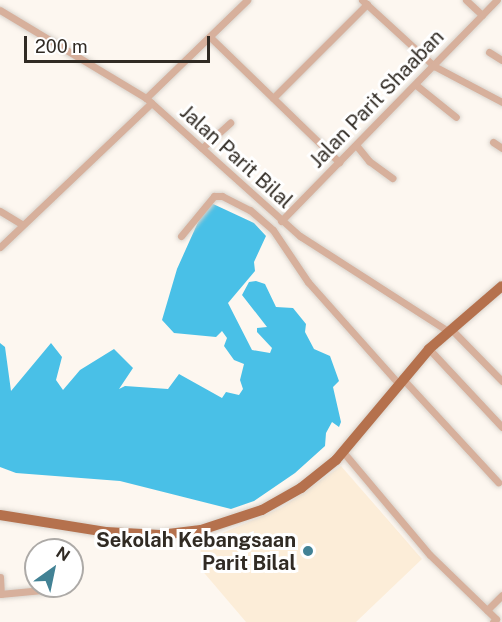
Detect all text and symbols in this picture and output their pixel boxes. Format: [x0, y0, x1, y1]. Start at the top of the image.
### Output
scale bar [27, 24, 213, 62]
street label: Jalan Parit Shaaban [305, 25, 449, 173]
text: 200 m [35, 36, 88, 57]
street label: Jalan Parit Bilal [175, 100, 297, 214]
place label: Sekolah Kebangsaan Parit Bilal [96, 528, 296, 575]
north arrow [24, 538, 84, 598]
text: N [53, 543, 73, 566]
marker: Sekolah Kebangsaan Parit Bilal [301, 544, 315, 558]

